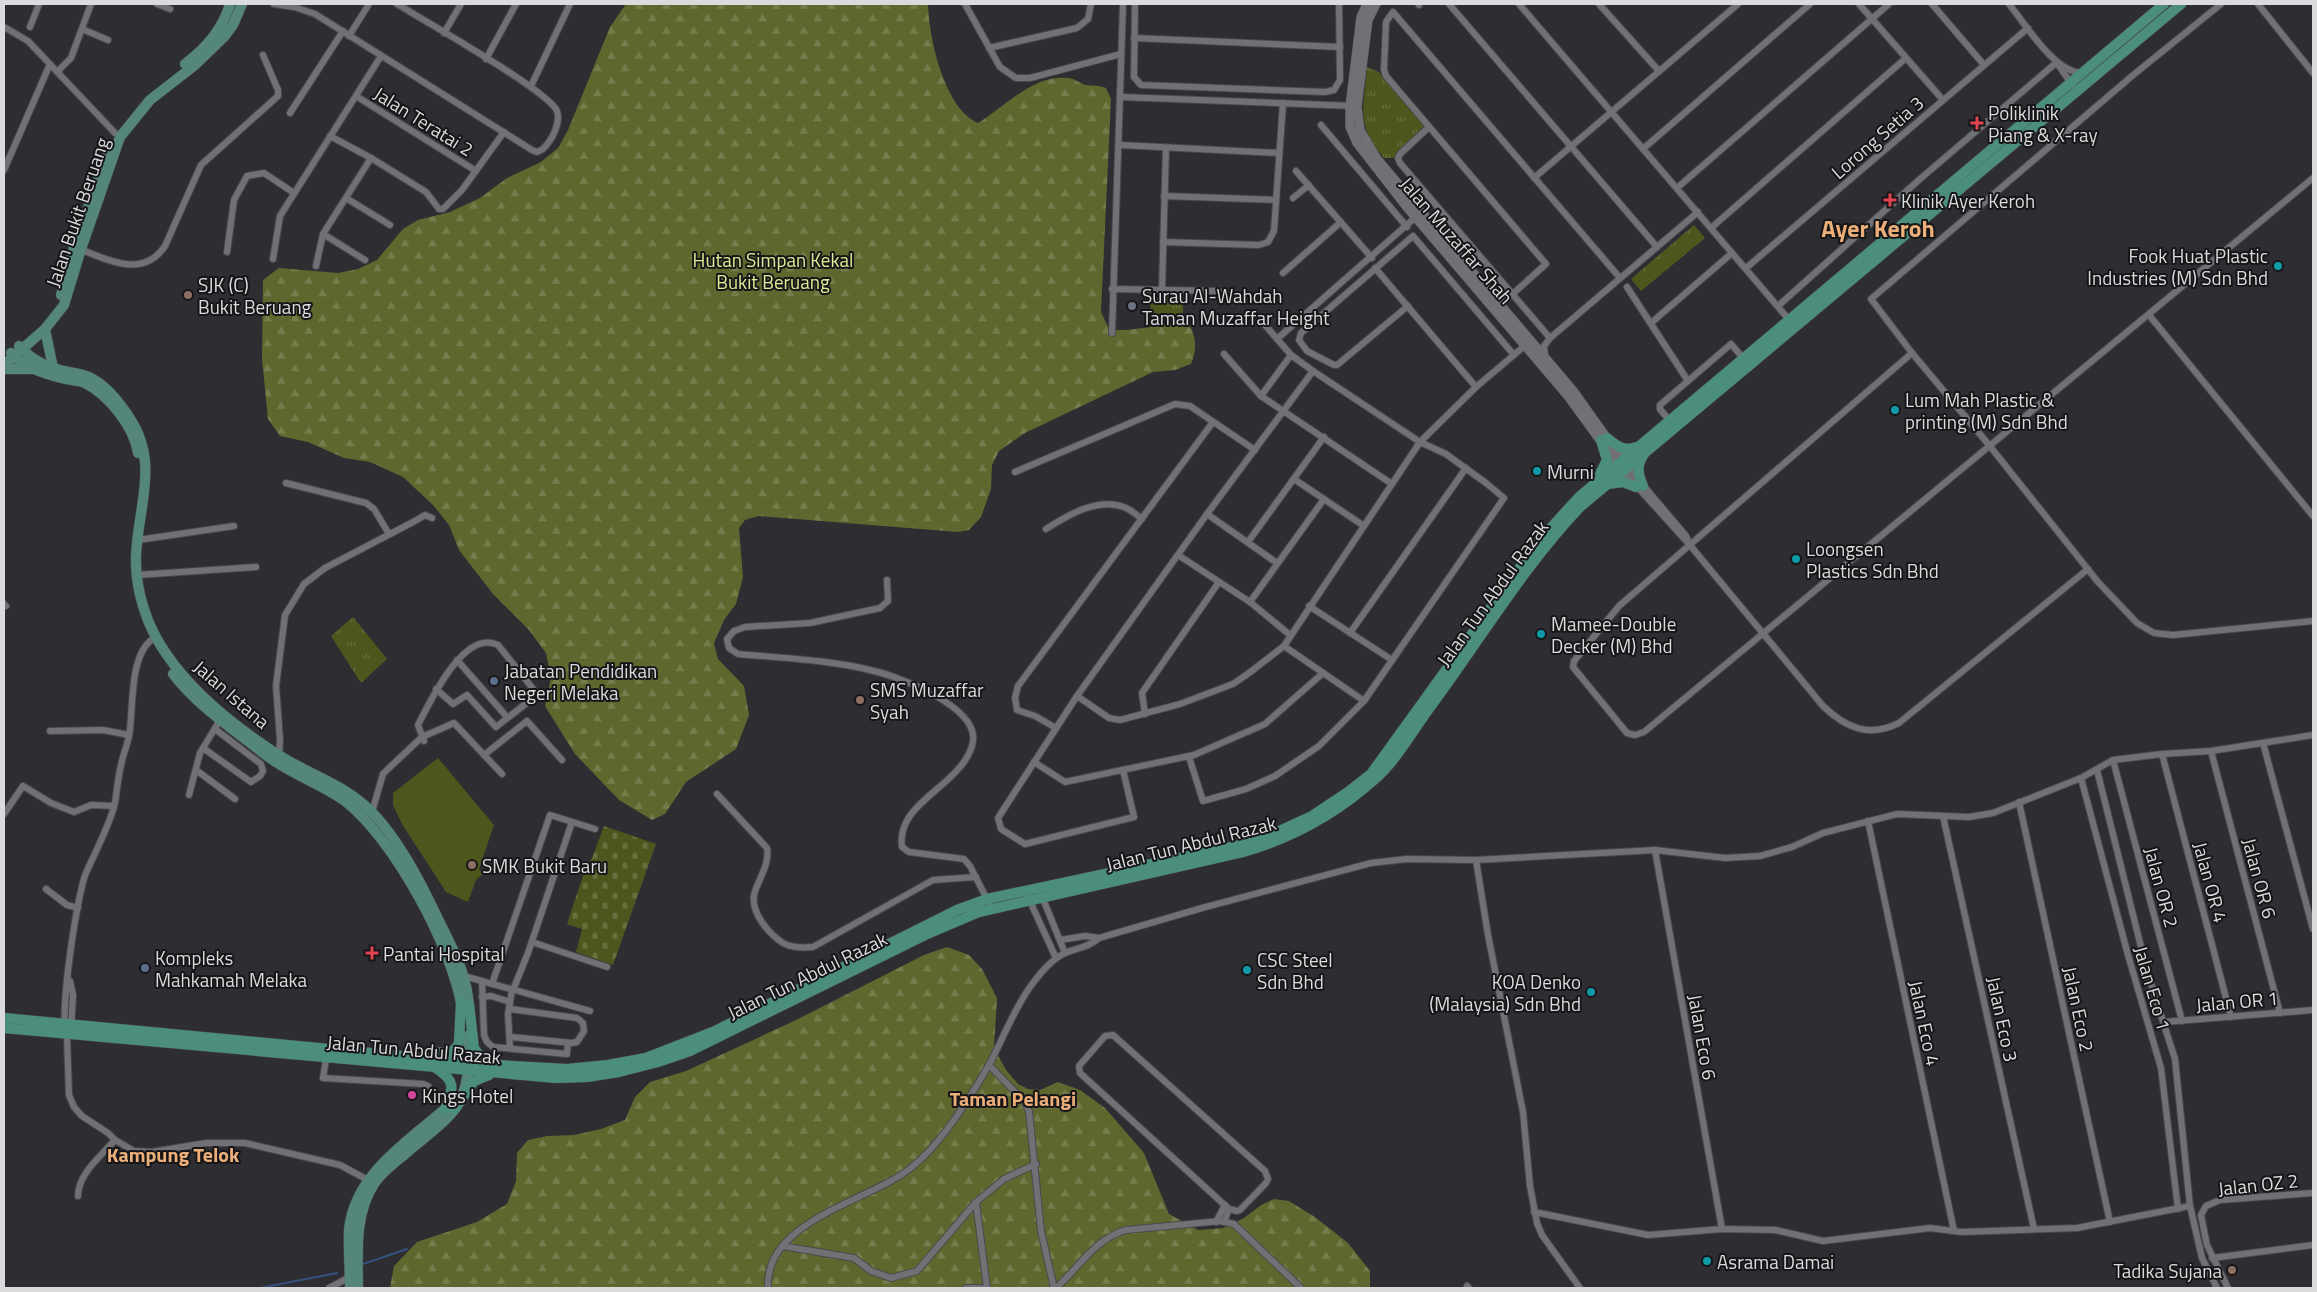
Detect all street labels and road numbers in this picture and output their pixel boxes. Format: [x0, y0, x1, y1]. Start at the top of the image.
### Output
street label: Jalan Teratai 2 [369, 79, 479, 163]
street label: Lorong Setia 3 [1824, 88, 1930, 186]
street label: Jalan Bukit Beruang [38, 133, 116, 291]
street label: Jalan Muzaffar Shah [1393, 170, 1521, 310]
street label: Jalan Tun Abdul Razak [1429, 514, 1555, 672]
street label: Jalan Istana [187, 653, 277, 736]
street label: Jalan Tun Abdul Razak [1103, 808, 1279, 878]
street label: Jalan OR 6 [2235, 834, 2285, 922]
street label: Jalan OR 4 [2186, 838, 2236, 926]
street label: Jalan OR 2 [2137, 843, 2187, 931]
street label: Jalan Tun Abdul Razak [722, 924, 892, 1026]
street label: Jalan Eco 1 [2127, 942, 2179, 1034]
street label: Jalan Eco 2 [2056, 964, 2102, 1054]
street label: Jalan Eco 3 [1980, 974, 2026, 1064]
street label: Jalan Eco 4 [1902, 978, 1948, 1068]
street label: Jalan OR 1 [2195, 983, 2279, 1019]
street label: Jalan Eco 6 [1681, 992, 1725, 1082]
street label: Jalan Tun Abdul Razak [326, 1027, 502, 1071]
street label: Jalan OZ 2 [2216, 1165, 2300, 1203]

